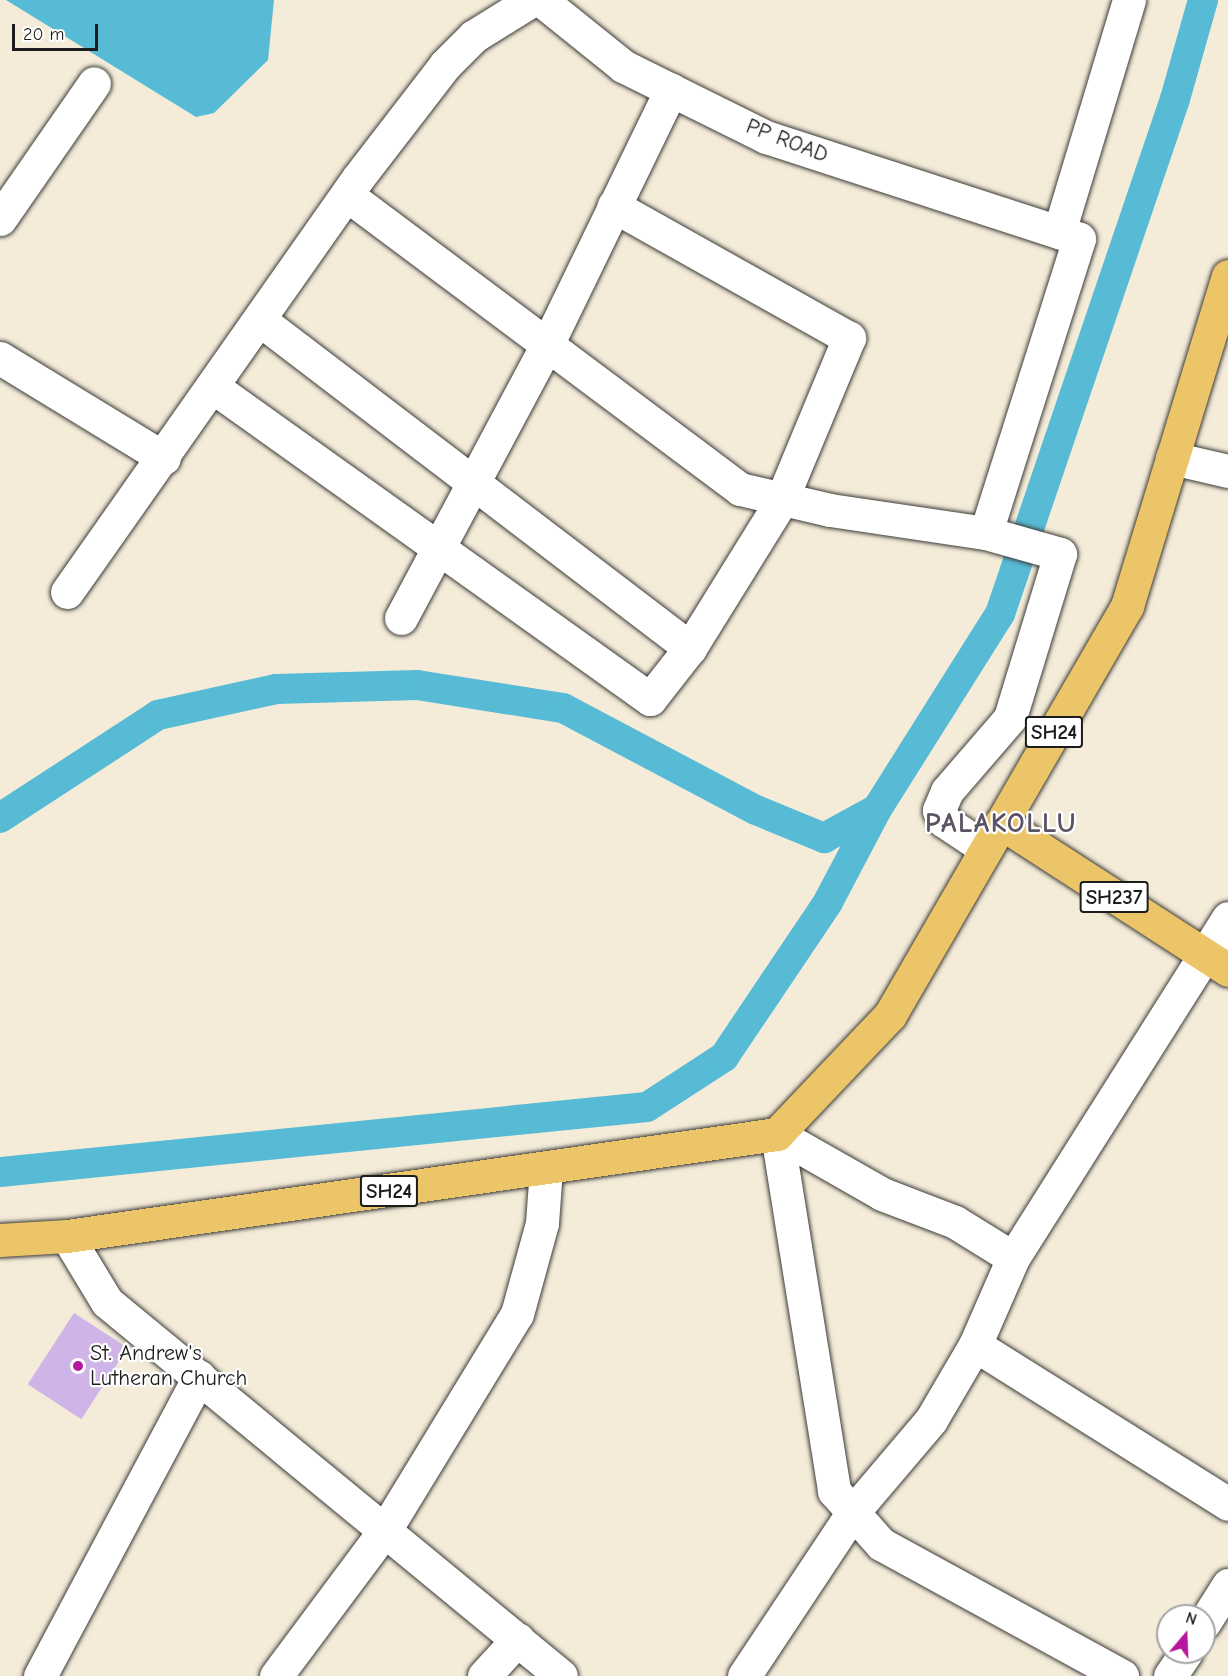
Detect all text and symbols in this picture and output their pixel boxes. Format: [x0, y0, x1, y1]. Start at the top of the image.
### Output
scale bar [15, 12, 100, 50]
text: 20 m [23, 24, 64, 45]
street label: PP ROAD [742, 113, 832, 169]
road number: SH24 [1024, 714, 1084, 750]
district label: PALAKOLLU [925, 806, 1077, 840]
road number: SH237 [1080, 879, 1148, 915]
road number: SH24 [359, 1173, 419, 1209]
place label: St. Andrew's Lutheran Church [90, 1340, 247, 1392]
marker: St. Andrew's Lutheran Church [71, 1359, 85, 1373]
north arrow [1156, 1604, 1216, 1664]
text: N [1183, 1609, 1199, 1629]

